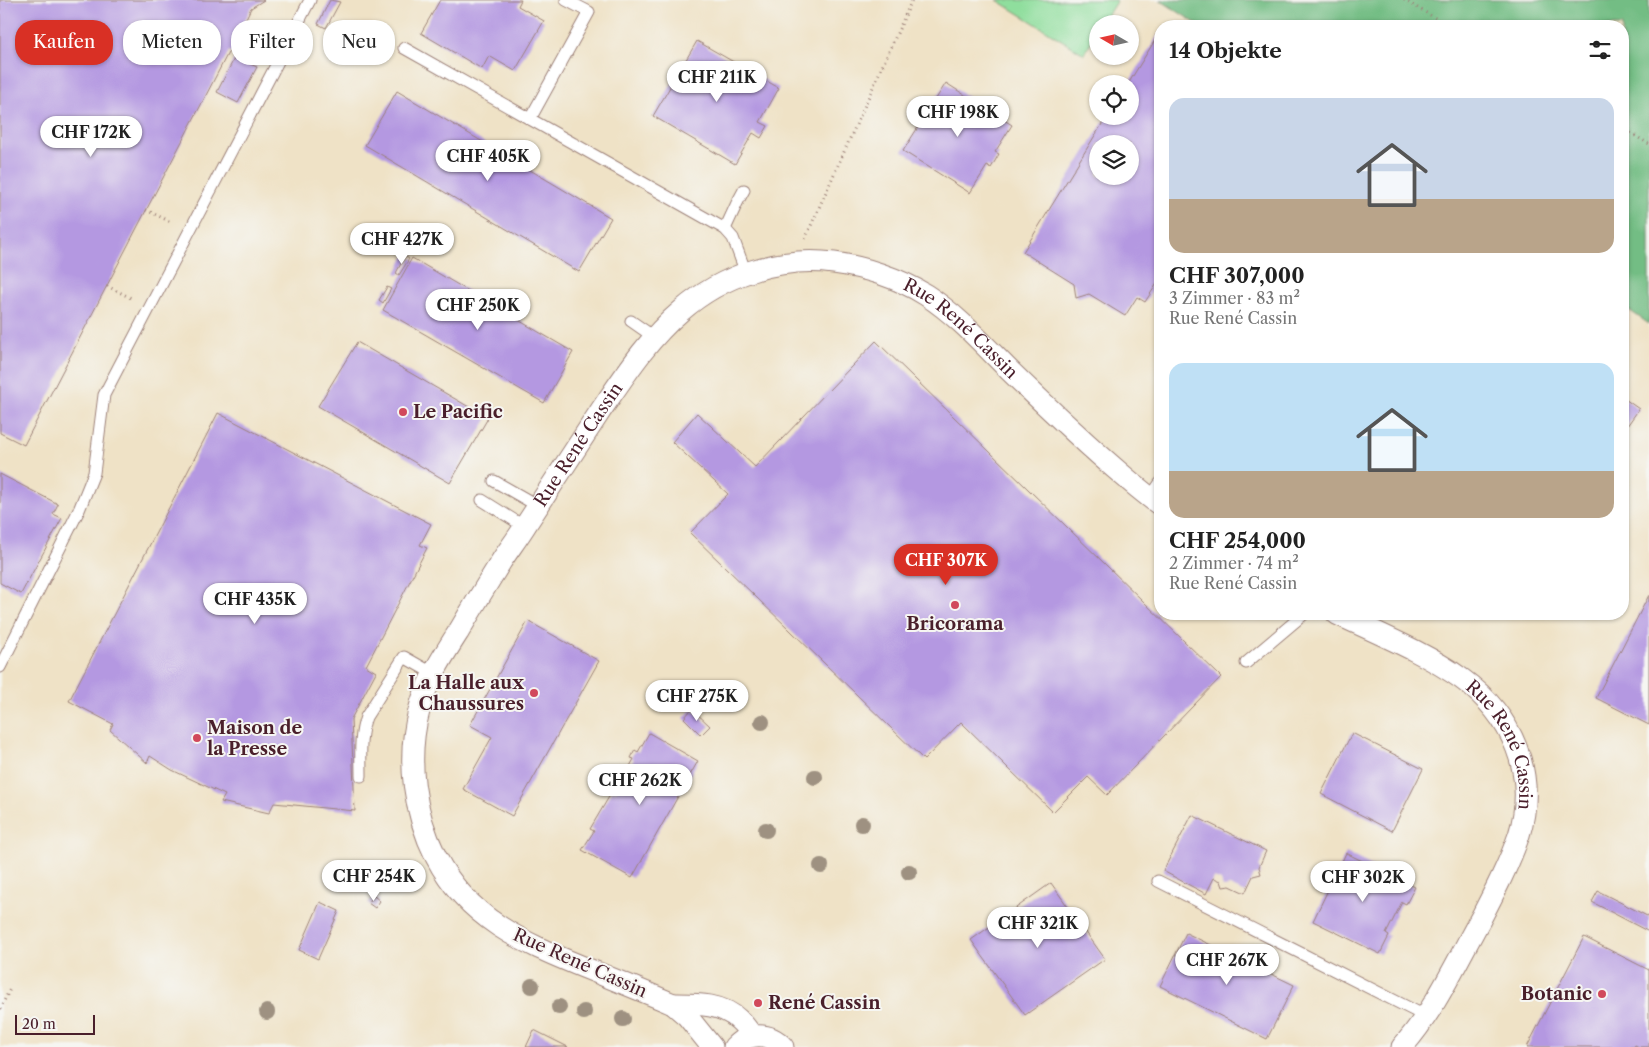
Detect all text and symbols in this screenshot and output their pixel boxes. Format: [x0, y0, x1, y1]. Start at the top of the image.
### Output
north arrow [1089, 15, 1139, 65]
map controls [1089, 15, 1139, 185]
chip: Kaufen [15, 20, 113, 65]
chip: Mieten [123, 20, 221, 65]
chip: Filter [231, 20, 313, 65]
chip: Neu [323, 20, 395, 65]
icon: filters [1586, 36, 1614, 64]
text: 14 Objekte [1169, 38, 1282, 63]
pin: CHF 211K [665, 61, 769, 103]
text: CHF 211K [678, 67, 756, 87]
button: locate [1089, 75, 1139, 125]
pin: CHF 198K [906, 96, 1010, 138]
text: CHF 198K [917, 102, 999, 122]
pin: CHF 172K [39, 116, 143, 158]
text: CHF 172K [51, 122, 131, 142]
icon: home [1347, 130, 1437, 220]
button: layers [1089, 135, 1139, 185]
pin: CHF 405K [436, 140, 540, 182]
text: CHF 405K [446, 146, 530, 166]
pin: CHF 427K [350, 222, 454, 265]
text: CHF 427K [361, 229, 443, 249]
text: CHF 307,000 [1169, 263, 1305, 288]
street label: Rue René Cassin [900, 274, 1022, 383]
pin: CHF 250K [426, 288, 530, 331]
text: 3 Zimmer · 83 m² [1169, 288, 1300, 308]
text: CHF 250K [436, 295, 520, 315]
text: Rue René Cassin [1169, 308, 1297, 328]
street label: Rue René Cassin [530, 378, 627, 511]
icon: home [1347, 395, 1437, 485]
place label: Le Pacific [413, 401, 503, 423]
marker: Le Pacific [397, 406, 409, 418]
text: CHF 254,000 [1169, 528, 1306, 553]
pin: CHF 307K [894, 544, 998, 586]
text: CHF 307K [905, 550, 987, 570]
text: 2 Zimmer · 74 m² [1169, 553, 1299, 573]
text: Rue René Cassin [1169, 573, 1297, 593]
pin: CHF 435K [203, 582, 307, 625]
text: CHF 435K [214, 589, 296, 609]
marker: Bricorama [949, 599, 961, 611]
place label: Bricorama [906, 613, 1004, 635]
place label: La Halle aux Chaussures [408, 672, 524, 715]
street label: Rue René Cassin [1461, 675, 1536, 811]
pin: CHF 275K [645, 680, 749, 722]
text: CHF 275K [656, 686, 738, 706]
marker: La Halle aux Chaussures [528, 687, 540, 699]
place label: Maison de la Presse [207, 717, 302, 760]
marker: Maison de la Presse [191, 732, 203, 744]
pin: CHF 262K [588, 764, 692, 806]
text: CHF 262K [598, 770, 682, 790]
pin: CHF 254K [322, 860, 426, 902]
pin: CHF 302K [1311, 860, 1415, 903]
text: CHF 254K [333, 866, 415, 886]
text: CHF 302K [1321, 867, 1405, 887]
pin: CHF 321K [986, 906, 1090, 949]
text: CHF 321K [998, 913, 1078, 933]
street label: Rue René Cassin [510, 924, 650, 1002]
pin: CHF 267K [1175, 944, 1279, 986]
text: CHF 267K [1186, 950, 1268, 970]
place label: Botanic [1521, 983, 1592, 1005]
marker: Botanic [1596, 988, 1608, 1000]
place label: René Cassin [768, 992, 881, 1014]
marker: René Cassin [752, 997, 764, 1009]
scale bar [15, 1012, 95, 1035]
text: 20 m [22, 1015, 56, 1033]

